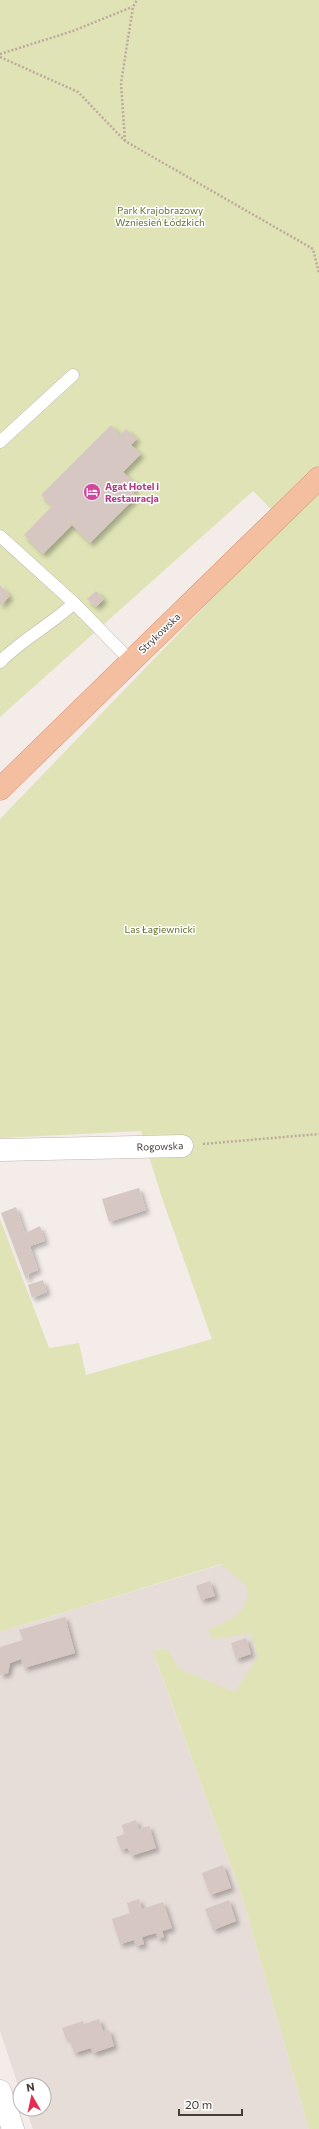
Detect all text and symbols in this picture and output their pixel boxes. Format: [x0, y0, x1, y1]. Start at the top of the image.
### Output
park label: Park Krajobrazowy Wzniesień Łódzkich [115, 204, 205, 228]
place label: Agat Hotel i Restauracja [105, 480, 159, 504]
hotel icon: Agat Hotel i Restauracja [82, 482, 102, 502]
street label: Strykowska [136, 610, 182, 656]
park label: Las Łagiewnicki [125, 923, 195, 935]
street label: Rogowska [136, 1139, 184, 1153]
north arrow [12, 2077, 52, 2117]
text: N [25, 2080, 35, 2094]
scale bar [179, 2091, 242, 2117]
text: 20 m [185, 2097, 212, 2111]

